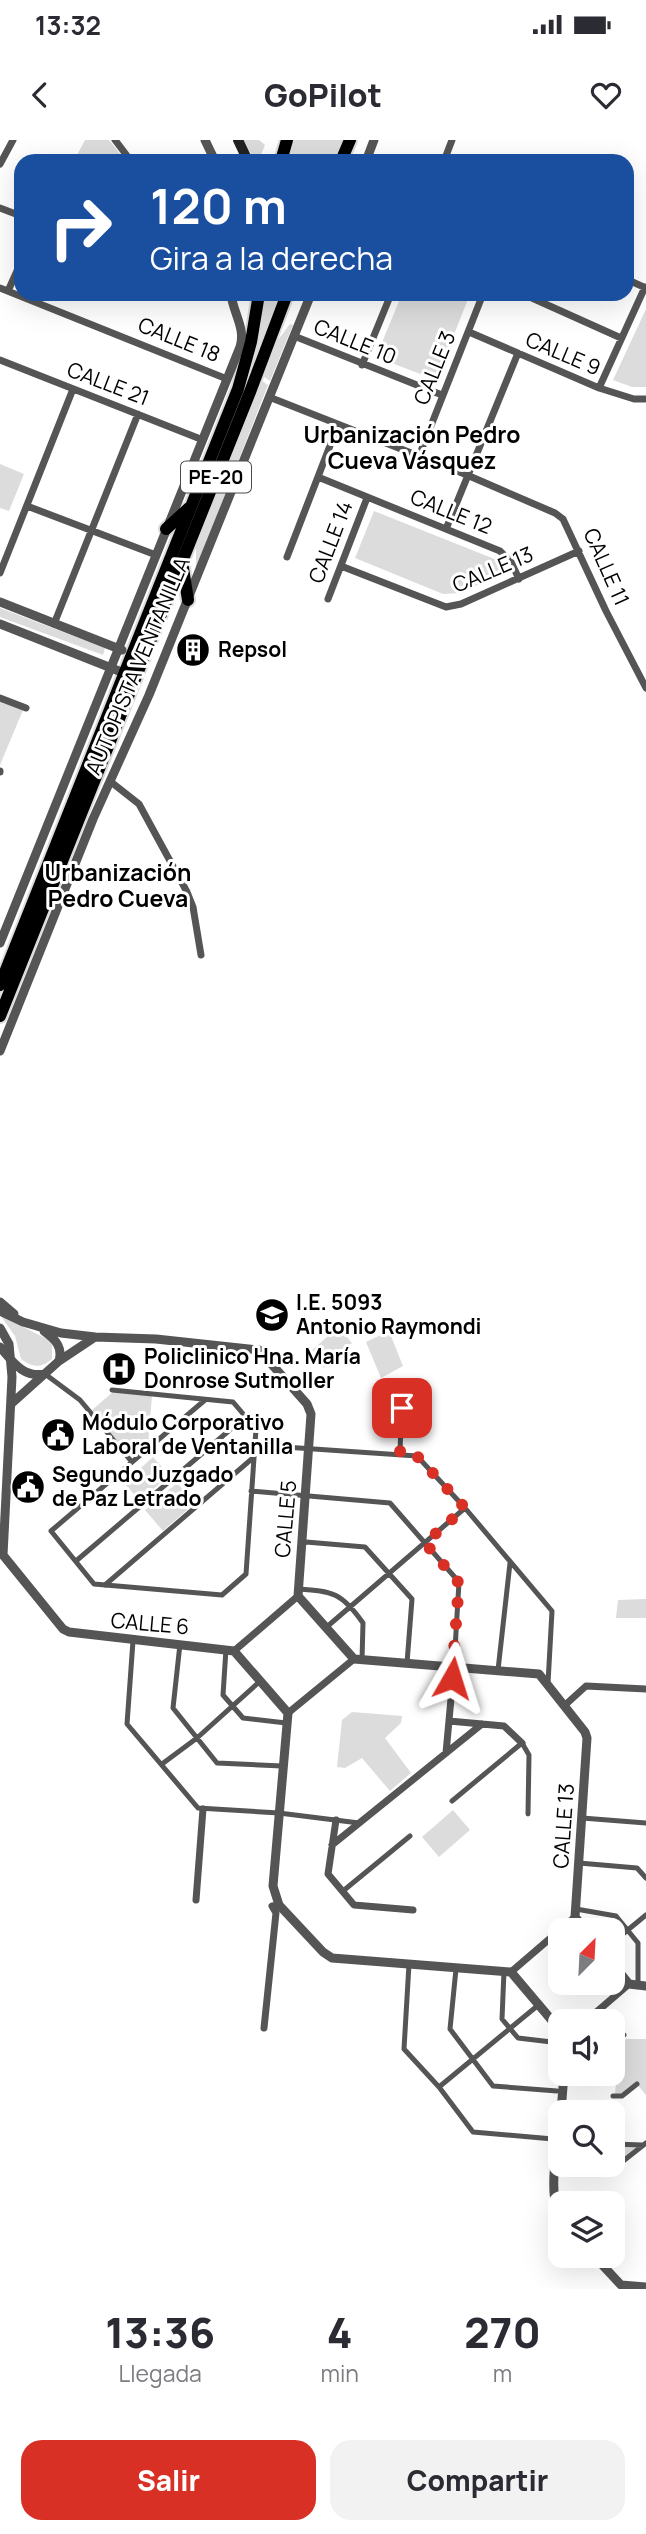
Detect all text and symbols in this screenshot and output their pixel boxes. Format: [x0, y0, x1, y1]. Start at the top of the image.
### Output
text: 13:32 [35, 7, 101, 43]
text: GoPilot [264, 73, 382, 117]
icon: back [21, 76, 59, 114]
icon: heart [587, 76, 625, 114]
text: 120 m [150, 172, 287, 239]
icon: right [35, 182, 126, 273]
text: Gira a la derecha [150, 236, 393, 280]
street label: CALLE 18 [134, 310, 224, 368]
street label: CALLE 10 [310, 312, 401, 370]
street label: CALLE 9 [522, 325, 605, 381]
street label: CALLE 3 [407, 327, 462, 409]
street label: CALLE 21 [63, 355, 153, 411]
district label: Urbanización Pedro Cueva Vásquez [303, 418, 521, 476]
road number: PE-20 [181, 462, 251, 492]
street label: CALLE 12 [406, 482, 496, 540]
street label: CALLE 14 [302, 496, 359, 587]
street label: CALLE 11 [577, 523, 636, 610]
street label: CALLE 13 [448, 540, 537, 599]
street label: AUTOPISTA VENTANILLA [78, 552, 196, 779]
building icon: Repsol [174, 631, 212, 669]
place label: Repsol [218, 635, 287, 663]
district label: Urbanización Pedro Cueva [45, 856, 191, 914]
place label: I.E. 5093 Antonio Raymondi [296, 1288, 481, 1340]
school or university icon: I.E. 5093 Antonio Raymondi [253, 1296, 291, 1334]
place label: Policlinico Hna. María Donrose Sutmoller [144, 1342, 361, 1394]
hospital icon: Policlinico Hna. María Donrose Sutmoller [100, 1350, 138, 1388]
pin [372, 1378, 432, 1438]
icon: arrive [383, 1389, 421, 1427]
place label: Módulo Corporativo Laboral de Ventanilla [82, 1408, 293, 1460]
public building icon: Módulo Corporativo Laboral de Ventanilla [39, 1416, 77, 1454]
place label: Segundo Juzgado de Paz Letrado [52, 1460, 233, 1512]
public building icon: Segundo Juzgado de Paz Letrado [9, 1468, 47, 1506]
street label: CALLE 5 [268, 1479, 302, 1559]
street label: CALLE 6 [110, 1606, 190, 1640]
position arrow [415, 1641, 489, 1715]
street label: CALLE 13 [546, 1782, 580, 1869]
north arrow [548, 1918, 625, 1995]
map controls [548, 1918, 625, 2268]
button: sound [548, 2009, 625, 2086]
button: search [548, 2100, 625, 2177]
button: layers [548, 2191, 625, 2268]
text: 13:36 [105, 2303, 215, 2361]
text: 4 [327, 2303, 353, 2361]
text: 270 [464, 2303, 541, 2361]
text: Llegada [119, 2357, 202, 2389]
text: min [320, 2357, 359, 2389]
text: m [493, 2357, 512, 2389]
button: Salir [21, 2440, 316, 2520]
button: Compartir [330, 2440, 625, 2520]

